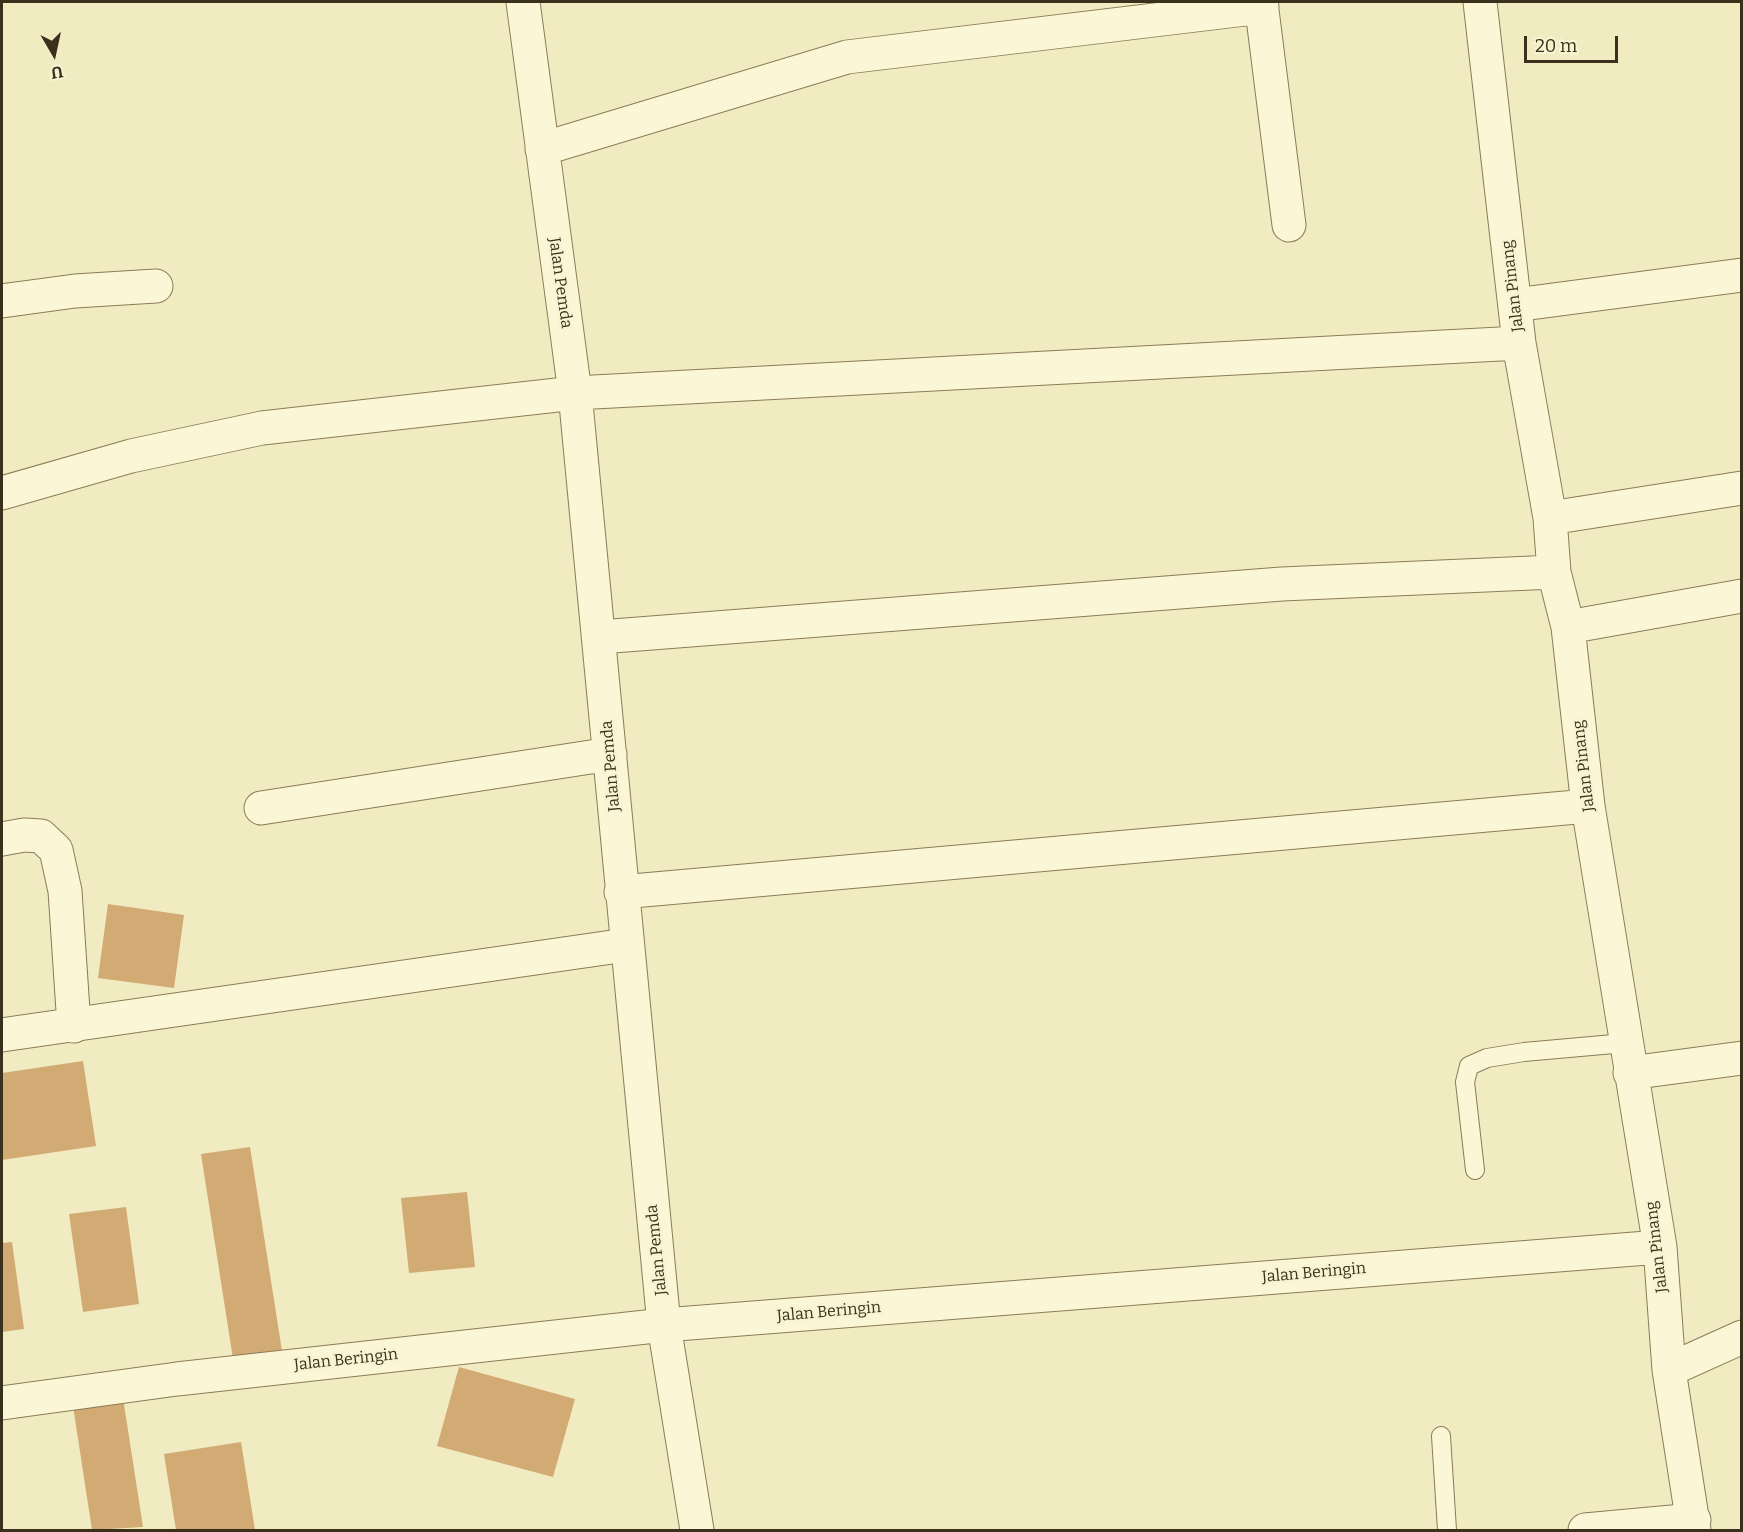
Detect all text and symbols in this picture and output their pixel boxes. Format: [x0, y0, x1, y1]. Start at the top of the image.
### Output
north arrow [24, 24, 84, 84]
scale bar [1527, 24, 1622, 62]
text: 20 m [1535, 35, 1577, 57]
text: U [50, 62, 64, 83]
street label: Jalan Pemda [544, 236, 576, 330]
street label: Jalan Pinang [1498, 239, 1528, 333]
street label: Jalan Pinang [1569, 719, 1599, 813]
street label: Jalan Pemda [597, 720, 625, 812]
street label: Jalan Pinang [1642, 1200, 1672, 1294]
street label: Jalan Pemda [643, 1204, 671, 1296]
street label: Jalan Beringin [1261, 1259, 1367, 1287]
street label: Jalan Beringin [776, 1298, 882, 1326]
street label: Jalan Beringin [293, 1345, 399, 1375]

